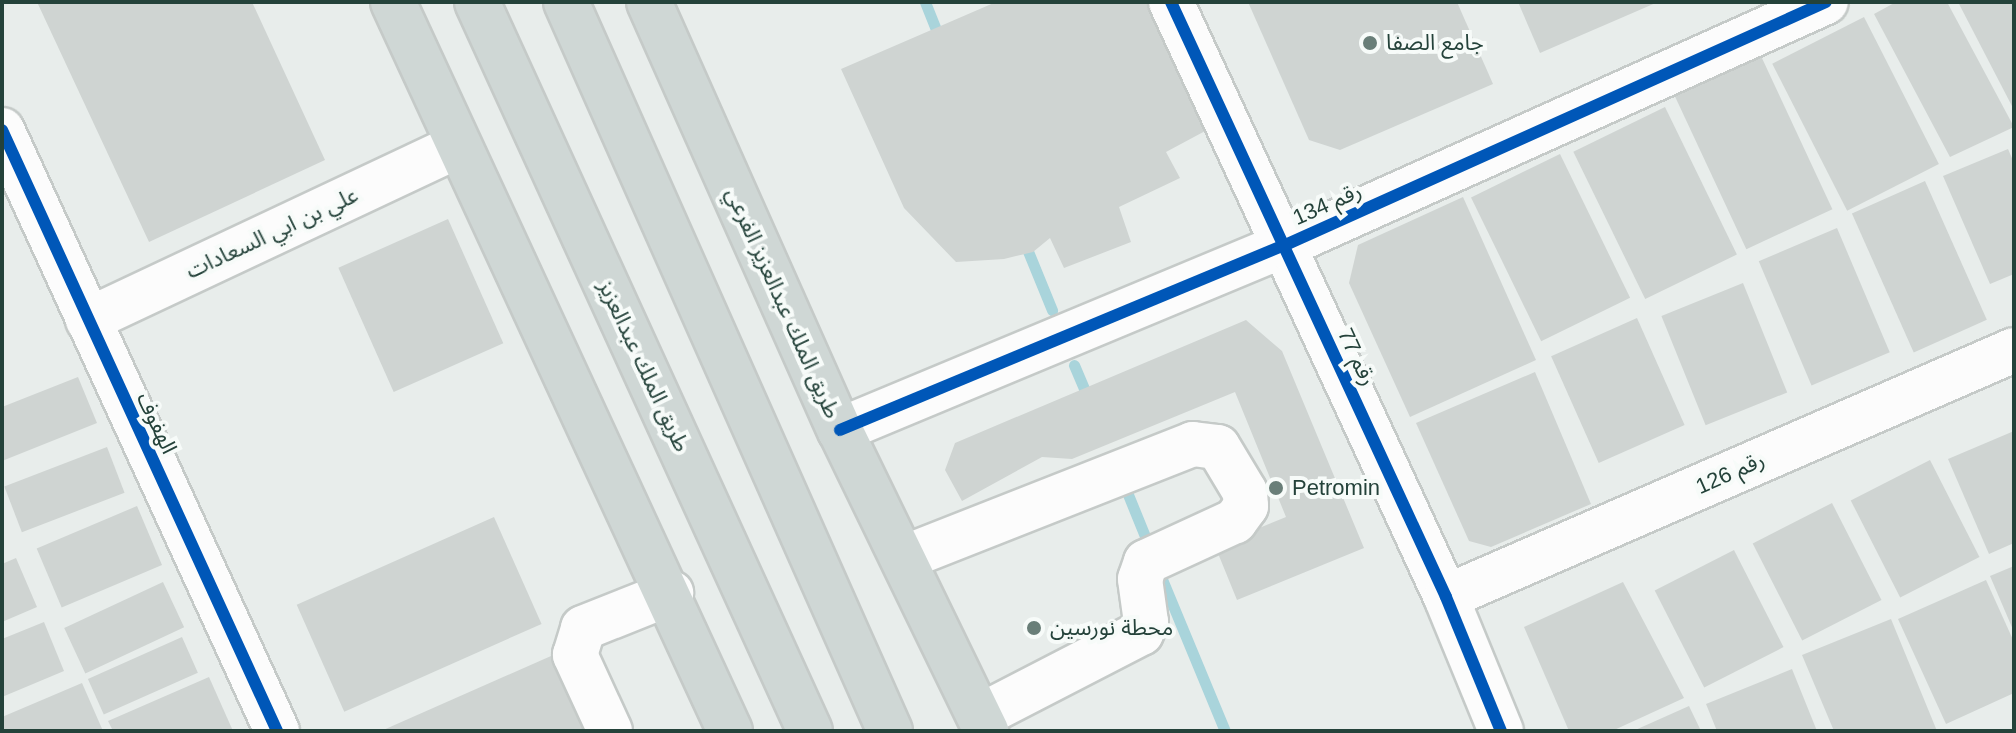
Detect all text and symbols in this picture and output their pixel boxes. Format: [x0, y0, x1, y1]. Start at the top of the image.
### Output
place label: جامع الصفا [1386, 30, 1484, 56]
marker: جامع الصفا [1361, 34, 1379, 52]
street label: رقم 134 [1289, 177, 1365, 231]
street label: علي بن ابي السعادات [182, 182, 362, 284]
street label: طريق الملك عبدالعزيز الفرعي [720, 184, 846, 422]
street label: طريق الملك عبدالعزيز [593, 276, 695, 456]
street label: رقم 77 [1332, 324, 1382, 390]
street label: الهفوف [131, 388, 183, 458]
street label: رقم 126 [1692, 446, 1768, 500]
place label: Petromin [1292, 475, 1380, 501]
marker: Petromin [1267, 479, 1285, 497]
place label: محطة نورسين [1050, 615, 1173, 641]
marker: محطة نورسين [1025, 619, 1043, 637]

